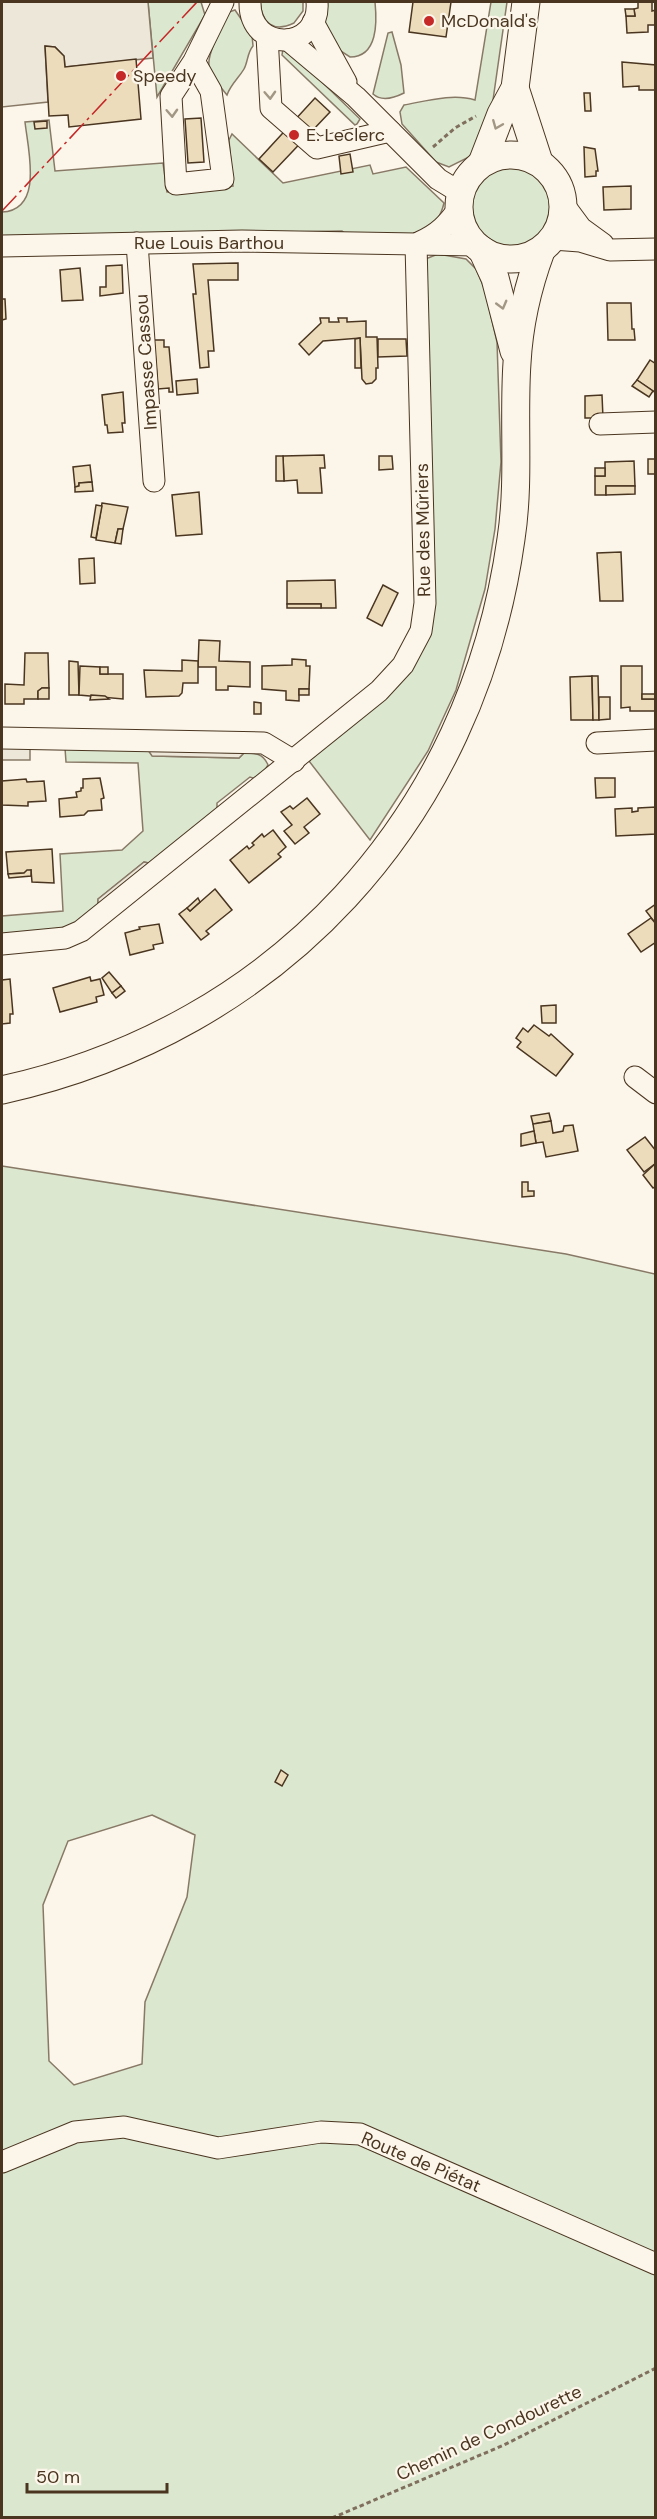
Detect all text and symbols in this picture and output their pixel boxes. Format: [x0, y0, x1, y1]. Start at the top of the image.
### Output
place label: McDonald's [441, 9, 537, 33]
marker: McDonald's [422, 14, 436, 28]
place label: Speedy [133, 64, 196, 88]
marker: Speedy [114, 69, 128, 83]
one-way arrow [264, 90, 277, 99]
one-way arrow [165, 108, 178, 117]
one-way arrow [492, 119, 504, 130]
place label: E. Leclerc [306, 123, 385, 147]
marker: E. Leclerc [287, 128, 301, 142]
street label: Rue Louis Barthou [134, 231, 284, 255]
street label: Impasse Cassou [129, 293, 163, 431]
one-way arrow [495, 299, 507, 310]
street label: Rue des Mûriers [410, 463, 436, 597]
street label: Route de Piétat [358, 2126, 484, 2198]
street label: Chemin de Condourette [392, 2379, 586, 2487]
scale bar [27, 2456, 166, 2494]
text: 50 m [36, 2465, 80, 2489]

